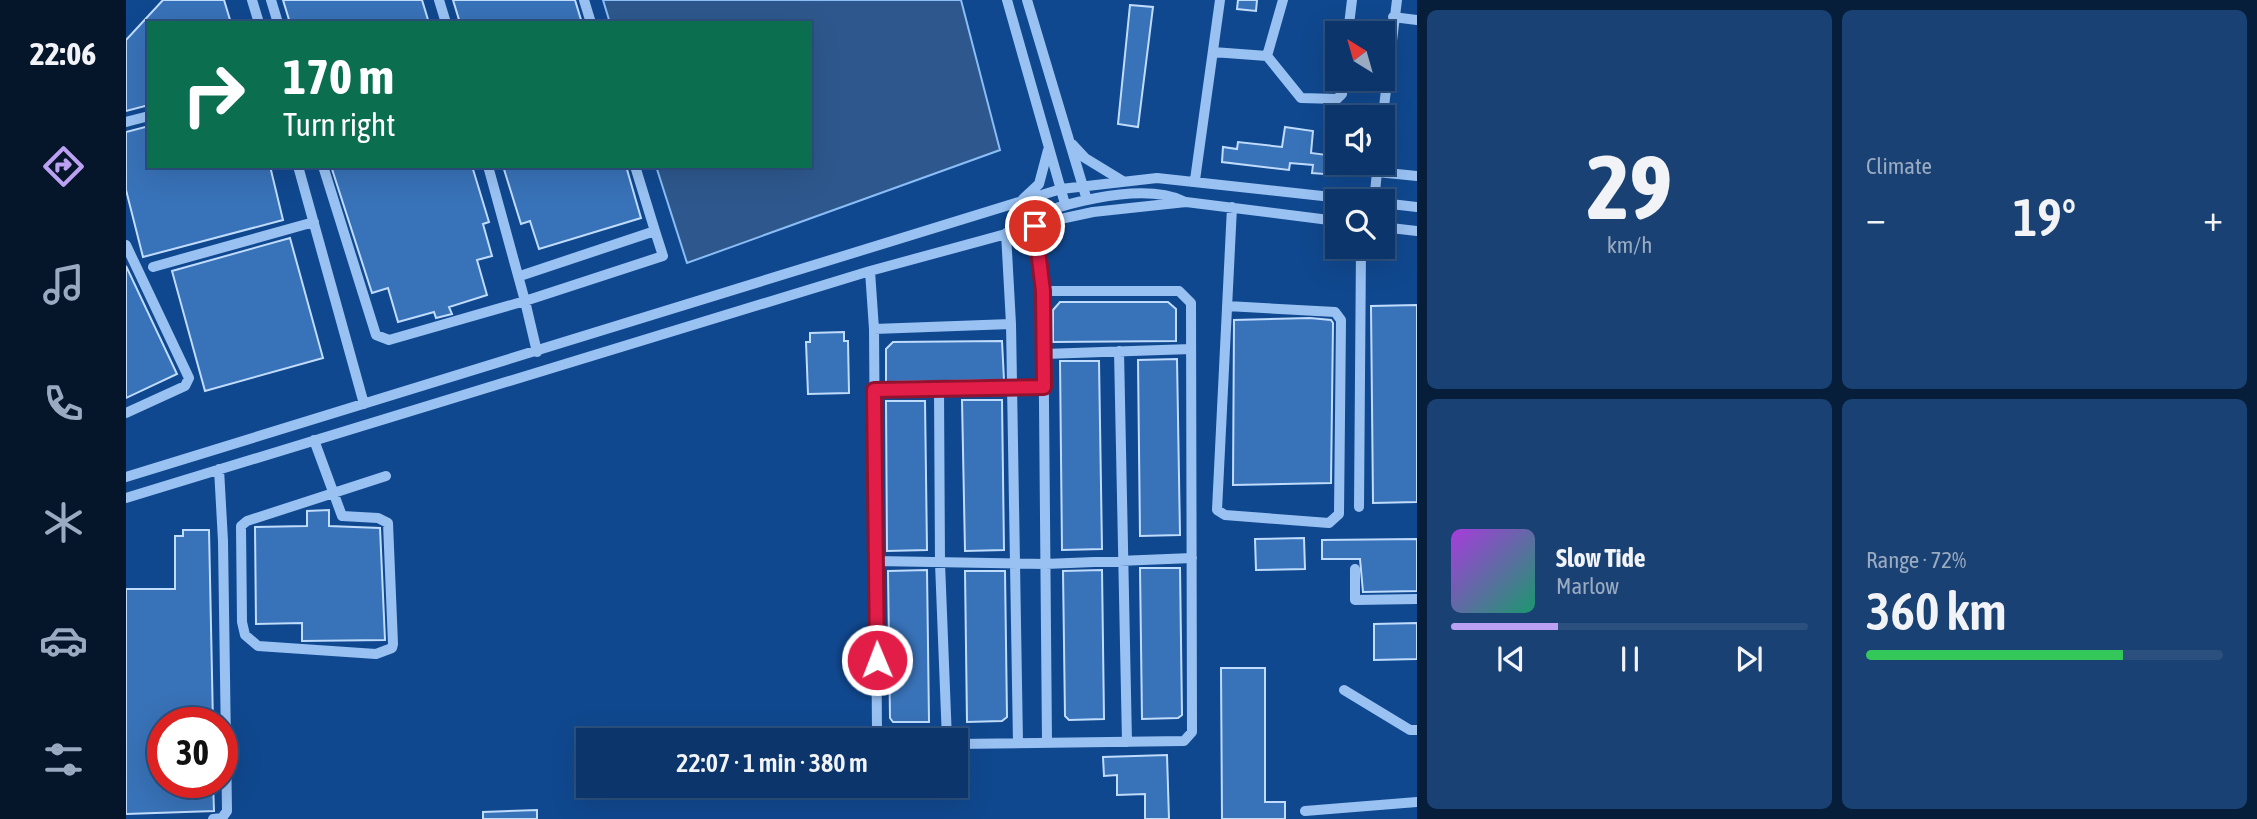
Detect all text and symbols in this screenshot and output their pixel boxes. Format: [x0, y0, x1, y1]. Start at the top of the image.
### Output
north arrow [1325, 21, 1395, 91]
map controls [1325, 21, 1395, 259]
text: 22:06 [30, 35, 96, 72]
text: 170 m [283, 48, 394, 104]
icon: right [168, 49, 259, 140]
button: sound [1325, 105, 1395, 175]
text: Turn right [283, 106, 396, 143]
text: 29 [1587, 134, 1672, 238]
icon: directions [39, 142, 88, 191]
text: Climate [1866, 153, 1932, 179]
text: 19° [2013, 187, 2076, 247]
button: search [1325, 189, 1395, 259]
pin [1005, 196, 1065, 256]
text: − [1866, 196, 1886, 239]
text: + [2203, 196, 2223, 239]
icon: arrive [1016, 207, 1054, 245]
text: km/h [1607, 232, 1652, 258]
icon: music [39, 260, 88, 309]
icon: phone [39, 379, 88, 428]
icon: climate [39, 498, 88, 547]
text: Slow Tide [1556, 543, 1646, 573]
text: Range · 72% [1866, 547, 1966, 573]
text: Marlow [1556, 573, 1619, 599]
text: 360 km [1866, 581, 2007, 641]
icon: car [39, 616, 88, 665]
position arrow [840, 623, 914, 697]
icon: previous [1492, 640, 1530, 678]
icon: pause [1611, 640, 1649, 678]
icon: next [1730, 640, 1768, 678]
speed limit sign: 30 [147, 707, 238, 798]
icon: filters [39, 735, 88, 784]
text: 22:07 · 1 min · 380 m [676, 748, 868, 778]

